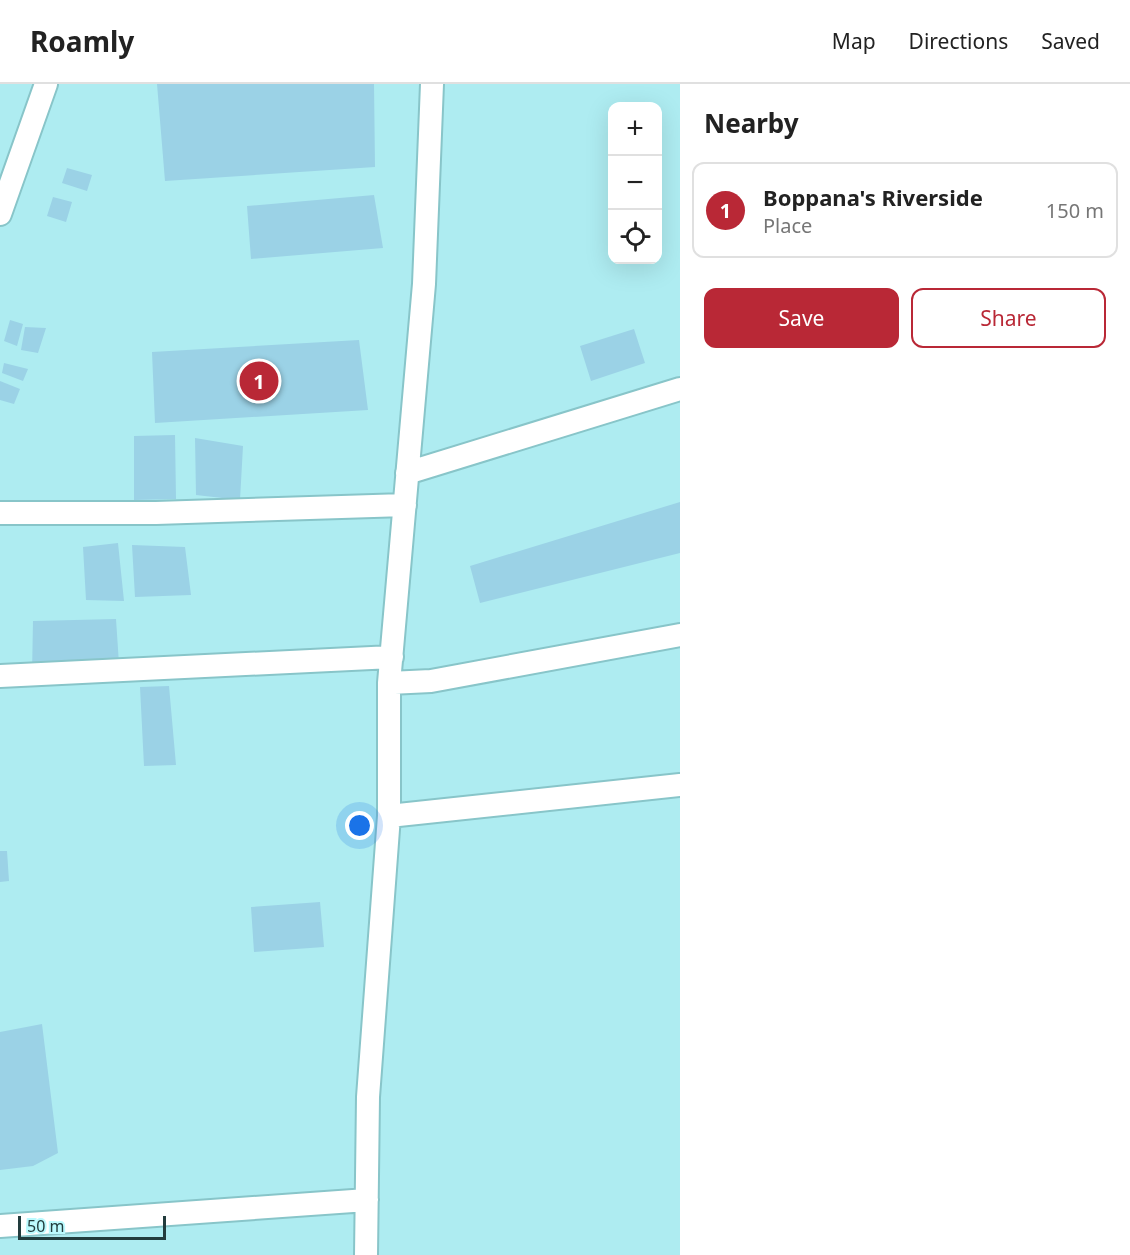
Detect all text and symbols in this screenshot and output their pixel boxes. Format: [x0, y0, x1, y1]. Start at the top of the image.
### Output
text: Roamly [30, 22, 134, 60]
text: Map [832, 27, 876, 55]
text: Directions [909, 27, 1008, 55]
text: Saved [1041, 27, 1100, 55]
map controls [608, 102, 662, 264]
button: + [608, 102, 662, 156]
text: Nearby [704, 105, 799, 141]
button: − [608, 156, 662, 210]
text: Boppana's Riverside [763, 182, 983, 212]
text: 1 [720, 197, 731, 224]
text: 150 m [1046, 197, 1104, 224]
button: locate [608, 210, 662, 264]
text: Place [763, 212, 812, 239]
button: Save [704, 288, 899, 348]
button: Share [911, 288, 1106, 348]
pin: 1 [240, 358, 278, 404]
your location [345, 811, 374, 840]
scale bar [18, 1213, 166, 1240]
text: 50 m [27, 1215, 64, 1237]

